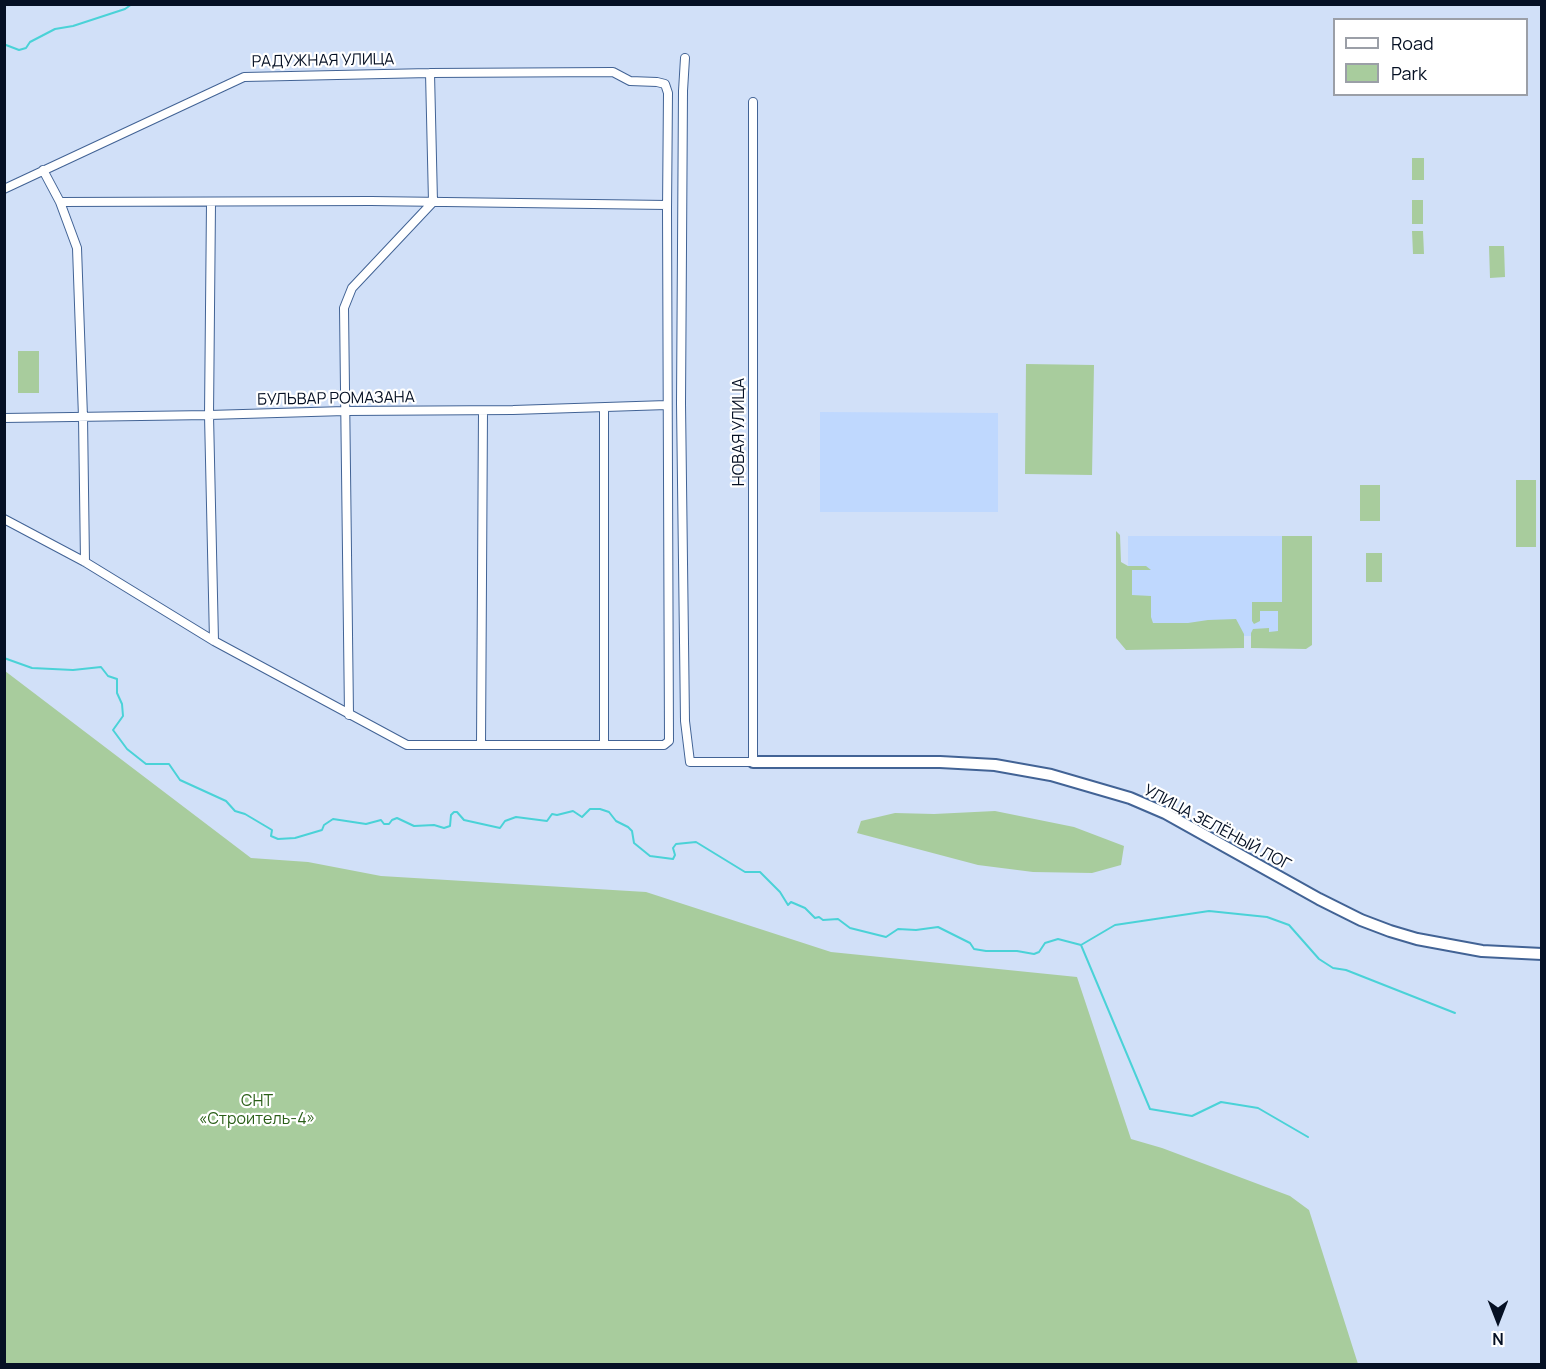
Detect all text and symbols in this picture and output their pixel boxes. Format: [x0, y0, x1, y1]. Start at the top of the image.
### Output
legend [1333, 18, 1528, 96]
text: Road [1391, 31, 1434, 55]
street label: РАДУЖНАЯ УЛИЦА [251, 50, 395, 72]
text: Park [1391, 61, 1427, 85]
street label: НОВАЯ УЛИЦА [730, 378, 750, 486]
street label: БУЛЬВАР РОМАЗАНА [257, 388, 415, 410]
street label: УЛИЦА ЗЕЛЁНЫЙ ЛОГ [1140, 781, 1294, 875]
park label: СНТ «Строитель-4» [199, 1092, 315, 1130]
north arrow [1468, 1291, 1528, 1351]
text: N [1492, 1328, 1504, 1350]

